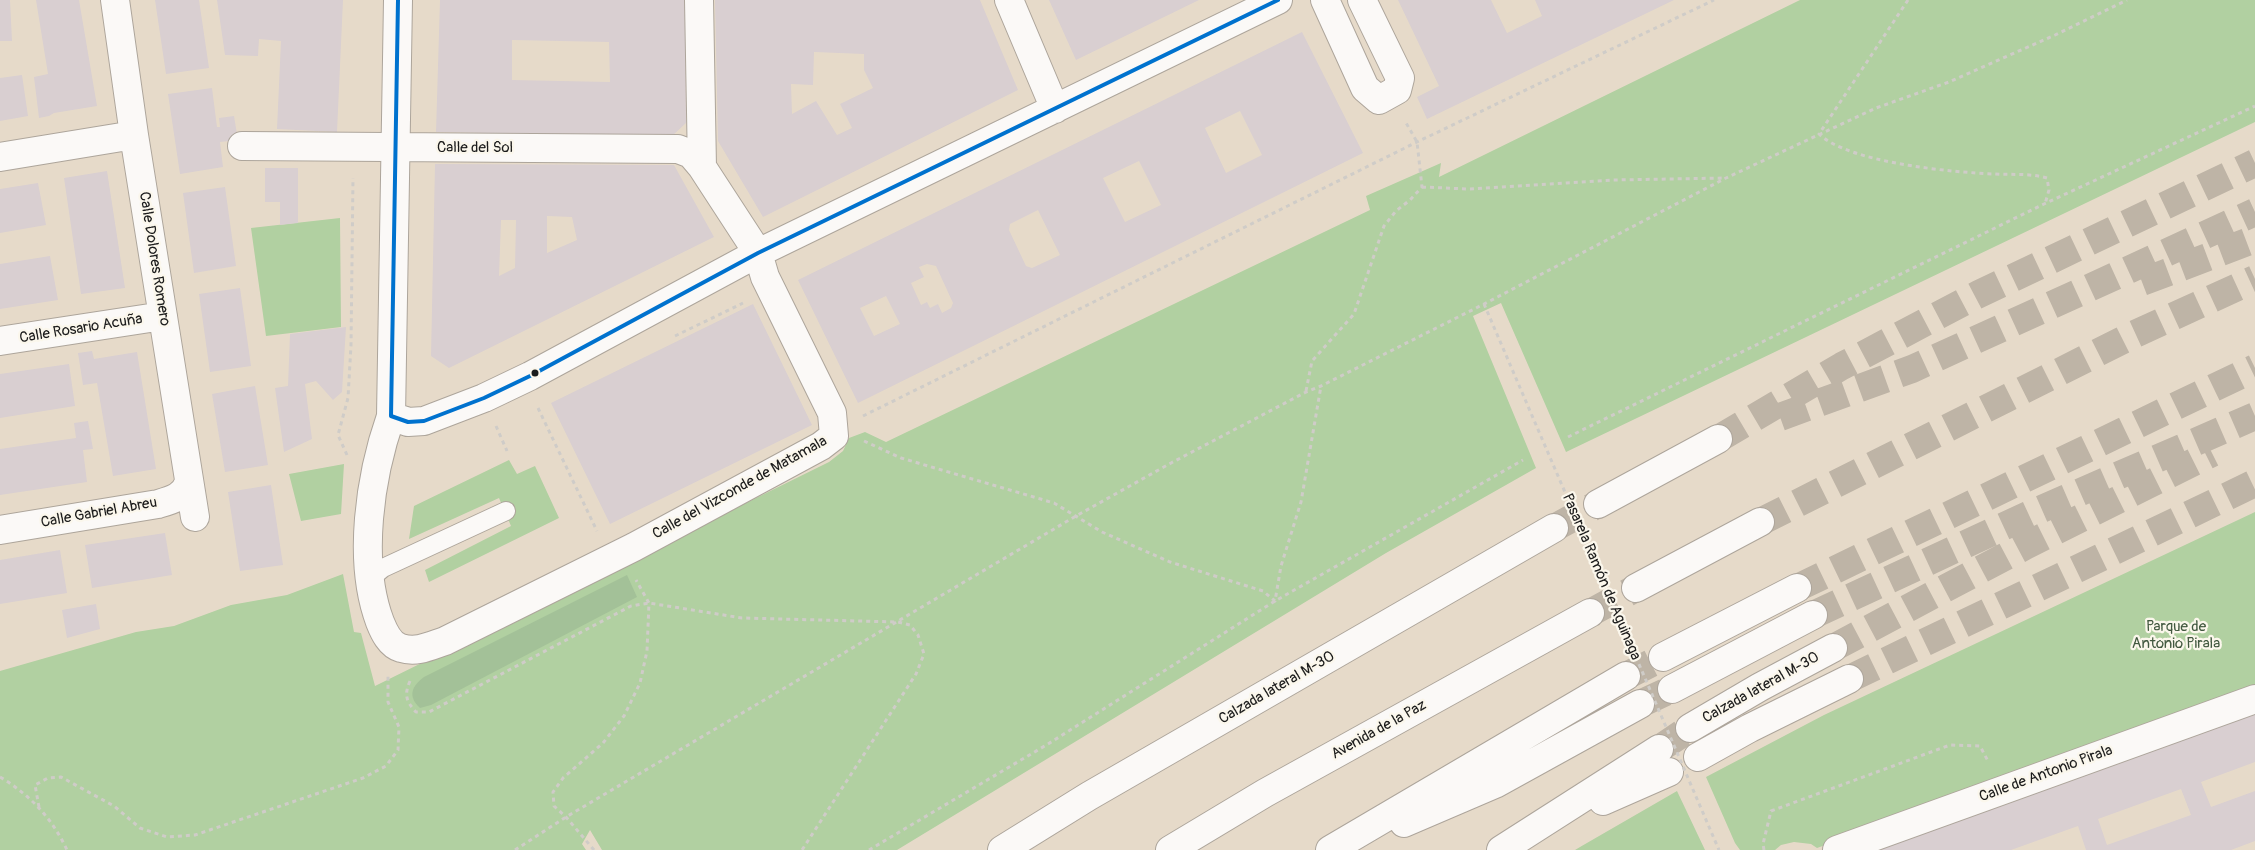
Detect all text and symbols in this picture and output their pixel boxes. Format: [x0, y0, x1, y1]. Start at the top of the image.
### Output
street label: Calle del Sol [437, 139, 513, 157]
street label: Calle Dolores Romero [135, 191, 173, 327]
street label: Calle Rosario Acuña [18, 310, 144, 348]
unlabelled marker [530, 368, 540, 378]
street label: Calle del Vizconde de Matamala [650, 432, 830, 544]
street label: Pasarela Ramón de Aguinaga [1558, 491, 1644, 663]
street label: Calle Gabriel Abreu [40, 494, 158, 532]
park label: Parque de Antonio Pirala [2132, 618, 2220, 653]
street label: Calzada lateral M-30 [1216, 648, 1338, 728]
street label: Calzada lateral M-30 [1699, 648, 1823, 728]
street label: Avenida de la Paz [1328, 696, 1430, 764]
street label: Calle de Antonio Pirala [1977, 742, 2115, 806]

